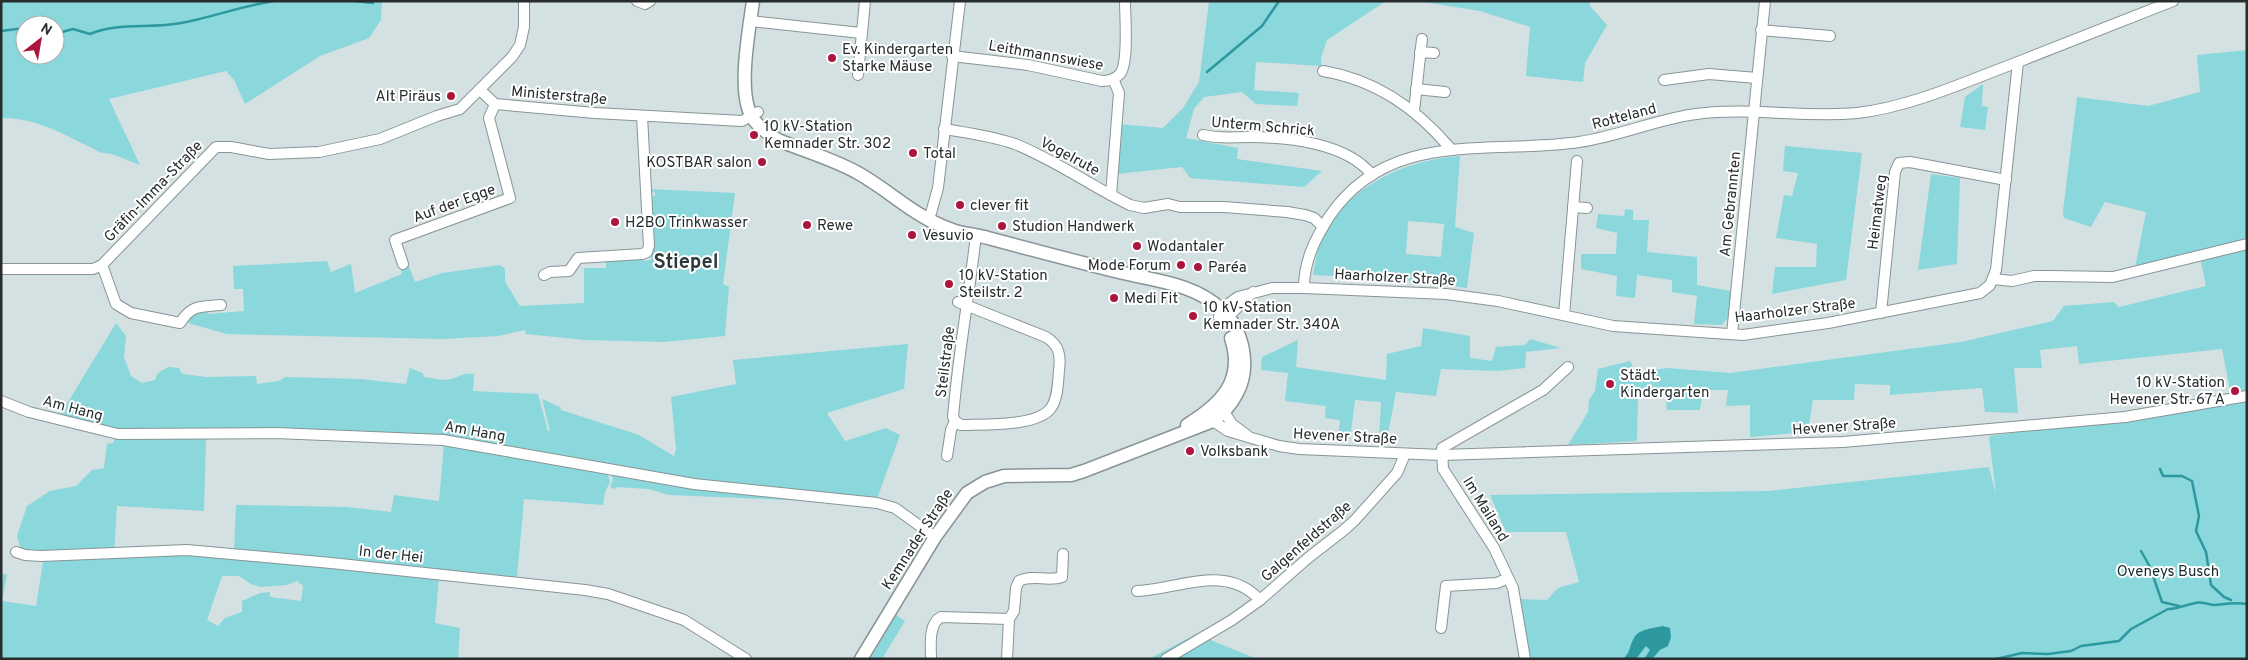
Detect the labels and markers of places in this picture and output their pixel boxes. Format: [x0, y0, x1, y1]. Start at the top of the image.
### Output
place label: Ev. Kindergarten Starke Mäuse [842, 41, 953, 77]
marker: Ev. Kindergarten Starke Mäuse [826, 52, 838, 64]
place label: Alt Piräus [376, 88, 441, 107]
marker: Alt Piräus [445, 90, 457, 102]
place label: 10 kV-Station Kemnader Str. 302 [764, 118, 891, 154]
marker: 10 kV-Station Kemnader Str. 302 [748, 129, 760, 141]
place label: Total [923, 145, 956, 164]
marker: Total [907, 147, 919, 159]
place label: KOSTBAR salon [646, 154, 752, 173]
marker: KOSTBAR salon [756, 156, 768, 168]
place label: clever fit [970, 197, 1029, 216]
marker: clever fit [954, 199, 966, 211]
place label: H2BO Trinkwasser [625, 214, 748, 233]
marker: H2BO Trinkwasser [609, 216, 621, 228]
place label: Rewe [817, 217, 853, 236]
place label: Studion Handwerk [1012, 218, 1135, 237]
marker: Rewe [801, 219, 813, 231]
marker: Studion Handwerk [996, 220, 1008, 232]
place label: Vesuvio [922, 227, 974, 246]
marker: Vesuvio [906, 229, 918, 241]
place label: Wodantaler [1147, 238, 1224, 257]
marker: Wodantaler [1131, 240, 1143, 252]
place label: Mode Forum [1088, 257, 1171, 276]
marker: Mode Forum [1175, 259, 1187, 271]
place label: Paréa [1208, 259, 1247, 278]
marker: Paréa [1192, 261, 1204, 273]
place label: 10 kV-Station Steilstr. 2 [959, 267, 1048, 303]
marker: 10 kV-Station Steilstr. 2 [943, 278, 955, 290]
place label: Medi Fit [1124, 290, 1178, 309]
marker: Medi Fit [1108, 292, 1120, 304]
place label: 10 kV-Station Kemnader Str. 340A [1203, 299, 1340, 335]
marker: 10 kV-Station Kemnader Str. 340A [1187, 310, 1199, 322]
place label: Städt. Kindergarten [1620, 367, 1709, 403]
place label: 10 kV-Station Hevener Str. 67 A [2109, 374, 2225, 410]
marker: Städt. Kindergarten [1604, 378, 1616, 390]
marker: 10 kV-Station Hevener Str. 67 A [2229, 385, 2241, 397]
place label: Volksbank [1200, 443, 1269, 462]
marker: Volksbank [1184, 445, 1196, 457]

